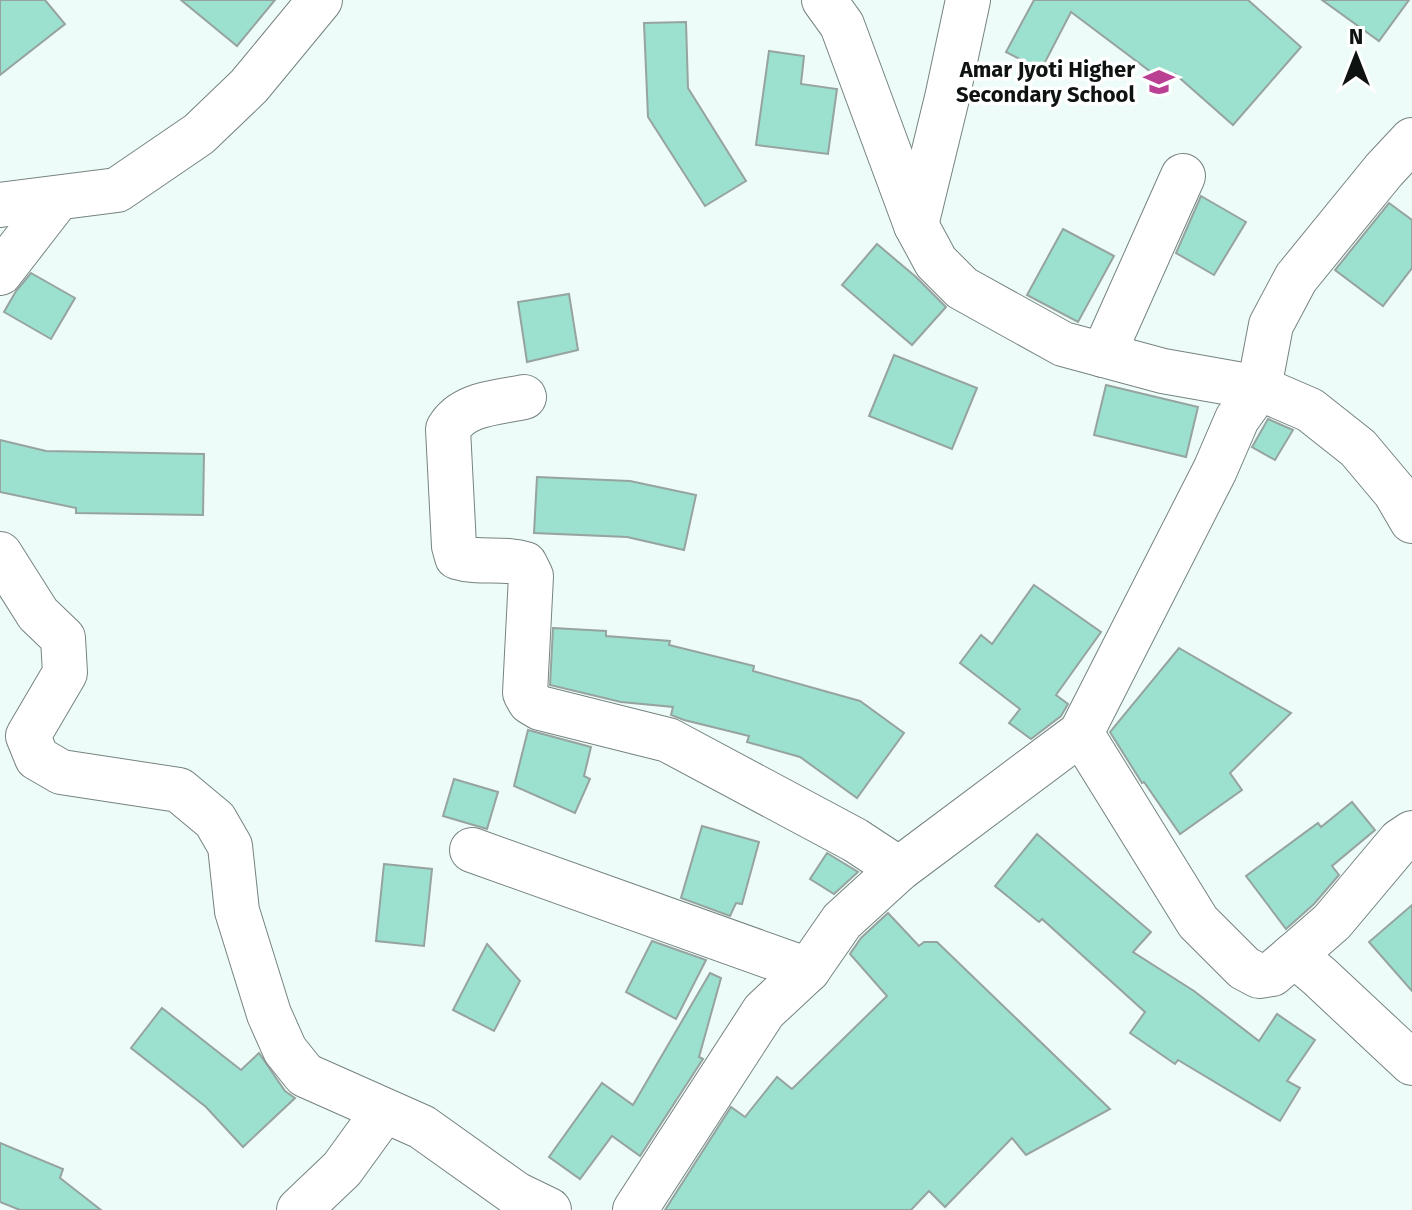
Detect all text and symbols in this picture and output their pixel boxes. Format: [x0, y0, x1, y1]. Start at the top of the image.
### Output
north arrow [1316, 16, 1396, 96]
text: N [1349, 23, 1363, 50]
place label: Amar Jyoti Higher Secondary School [956, 56, 1135, 108]
school or university icon: Amar Jyoti Higher Secondary School [1142, 65, 1176, 99]

